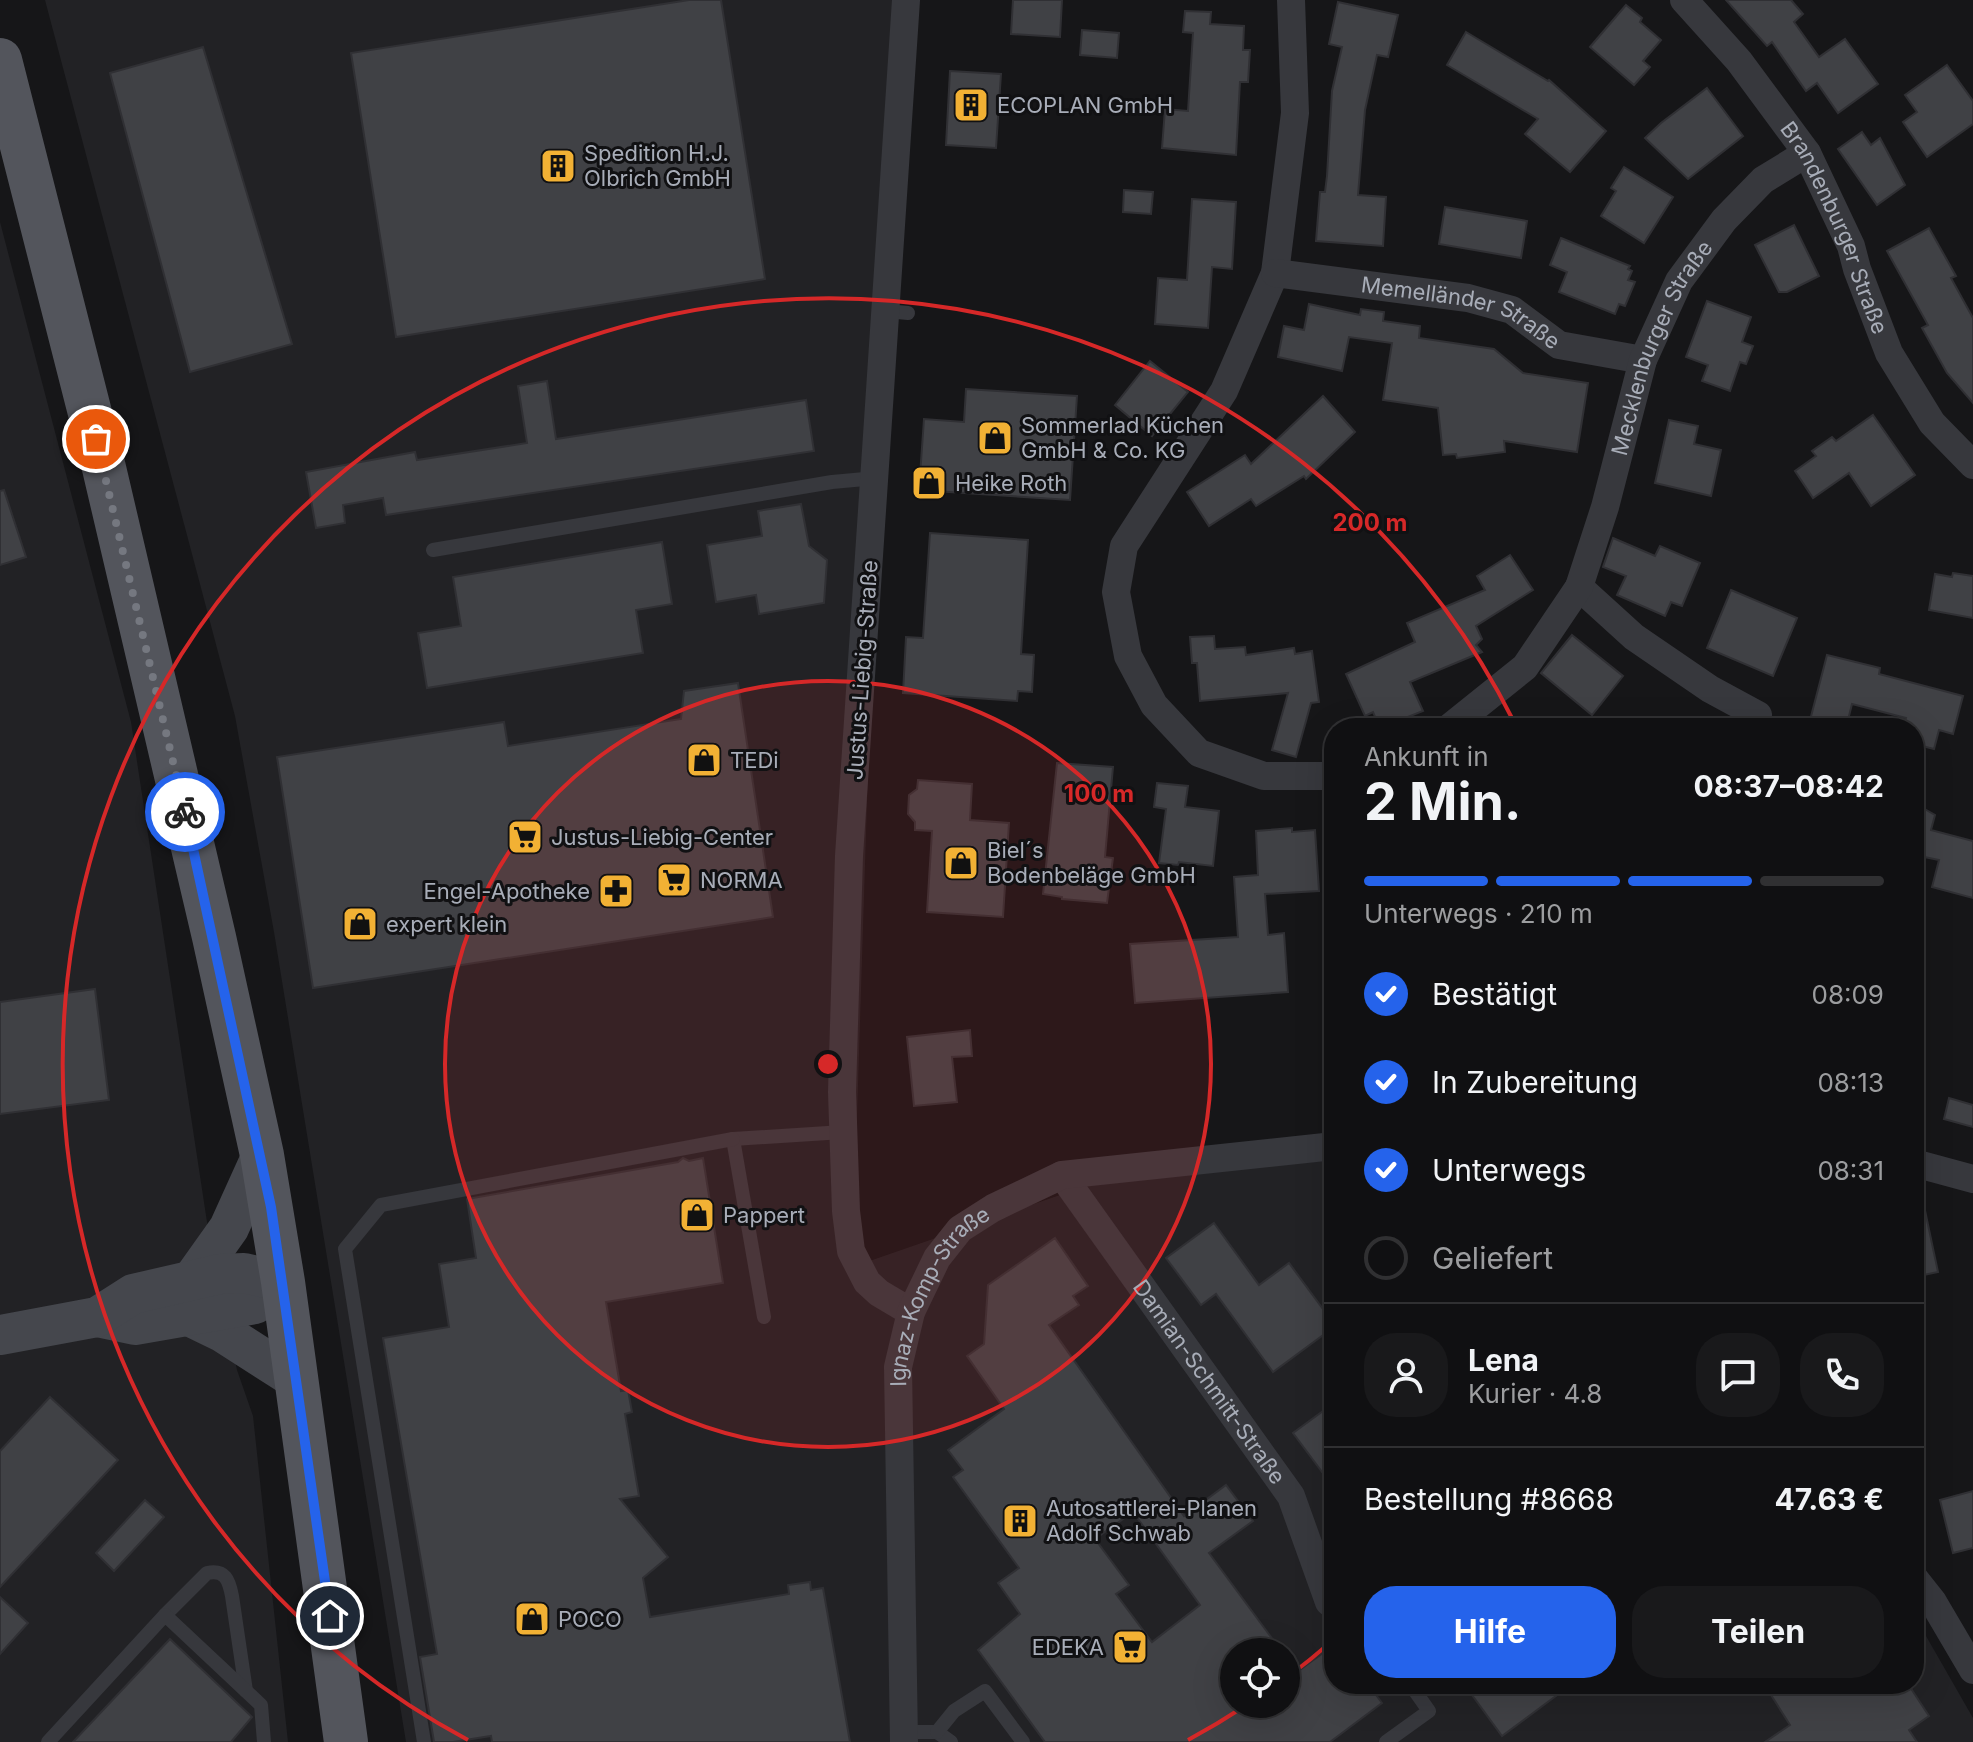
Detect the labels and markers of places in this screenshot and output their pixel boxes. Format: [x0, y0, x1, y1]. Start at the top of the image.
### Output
building icon: ECOPLAN GmbH [952, 86, 990, 124]
place label: ECOPLAN GmbH [997, 92, 1173, 118]
place label: Spedition H.J. Olbrich GmbH [584, 140, 731, 191]
building icon: Spedition H.J. Olbrich GmbH [539, 147, 577, 185]
pin [62, 405, 130, 473]
place label: Sommerlad Küchen GmbH & Co. KG [1021, 412, 1224, 463]
shop icon: Sommerlad Küchen GmbH & Co. KG [976, 419, 1014, 457]
shop icon: Heike Roth [910, 464, 948, 502]
place label: Heike Roth [955, 470, 1067, 496]
shop icon: TEDi [685, 741, 723, 779]
place label: TEDi [730, 747, 779, 773]
supermarket icon: Justus-Liebig-Center [506, 818, 544, 856]
place label: Justus-Liebig-Center [551, 824, 773, 850]
place label: Biel´s Bodenbeläge GmbH [987, 837, 1196, 888]
shop icon: Biel´s Bodenbeläge GmbH [942, 844, 980, 882]
supermarket icon: NORMA [655, 861, 693, 899]
place label: NORMA [700, 867, 783, 893]
pharmacy icon: Engel-Apotheke [597, 872, 635, 910]
place label: Engel-Apotheke [423, 878, 590, 904]
shop icon: expert klein [341, 905, 379, 943]
place label: expert klein [386, 911, 507, 937]
centre of rings [814, 1050, 842, 1078]
shop icon: Pappert [678, 1196, 716, 1234]
place label: Pappert [723, 1202, 805, 1228]
place label: Autosattlerei-Planen Adolf Schwab [1046, 1495, 1257, 1546]
building icon: Autosattlerei-Planen Adolf Schwab [1001, 1502, 1039, 1540]
pin [296, 1582, 364, 1650]
shop icon: POCO [513, 1600, 551, 1638]
place label: POCO [558, 1606, 622, 1632]
supermarket icon: EDEKA [1111, 1628, 1149, 1666]
place label: EDEKA [1032, 1634, 1104, 1660]

